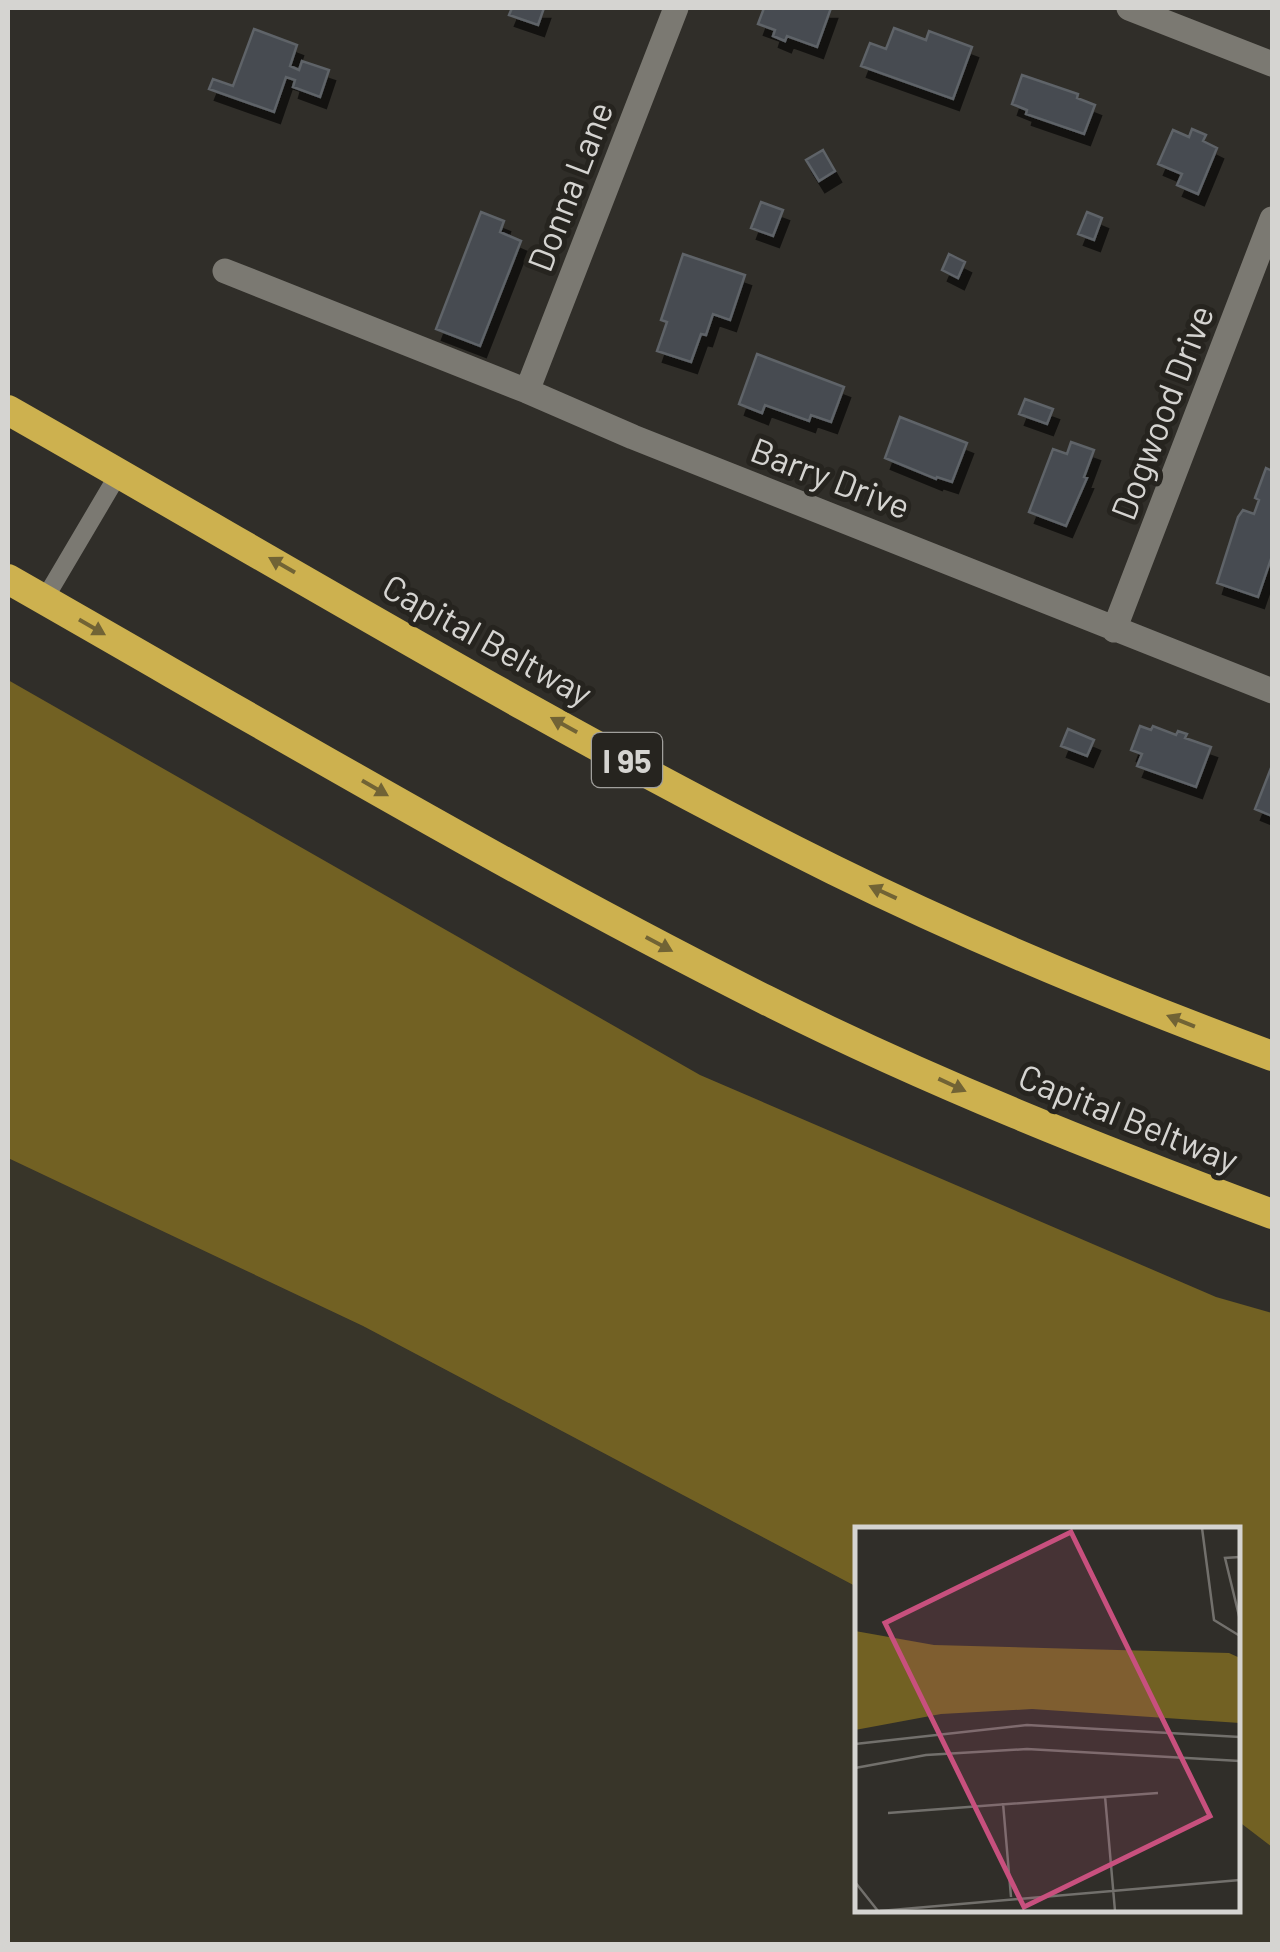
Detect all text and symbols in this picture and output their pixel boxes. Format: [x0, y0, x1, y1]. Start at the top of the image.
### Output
street label: Donna Lane [517, 95, 621, 277]
street label: Dogwood Drive [1101, 299, 1221, 525]
street label: Barry Drive [745, 427, 917, 527]
one-way arrow [267, 557, 296, 574]
street label: Capital Beltway [376, 564, 600, 714]
one-way arrow [78, 618, 106, 635]
one-way arrow [550, 717, 579, 734]
road number: I 95 [592, 733, 662, 787]
one-way arrow [360, 779, 389, 796]
one-way arrow [868, 884, 897, 901]
one-way arrow [645, 935, 674, 952]
one-way arrow [1166, 1013, 1196, 1029]
street label: Capital Beltway [1013, 1054, 1245, 1180]
one-way arrow [938, 1077, 967, 1094]
inset map [855, 1527, 1240, 1912]

